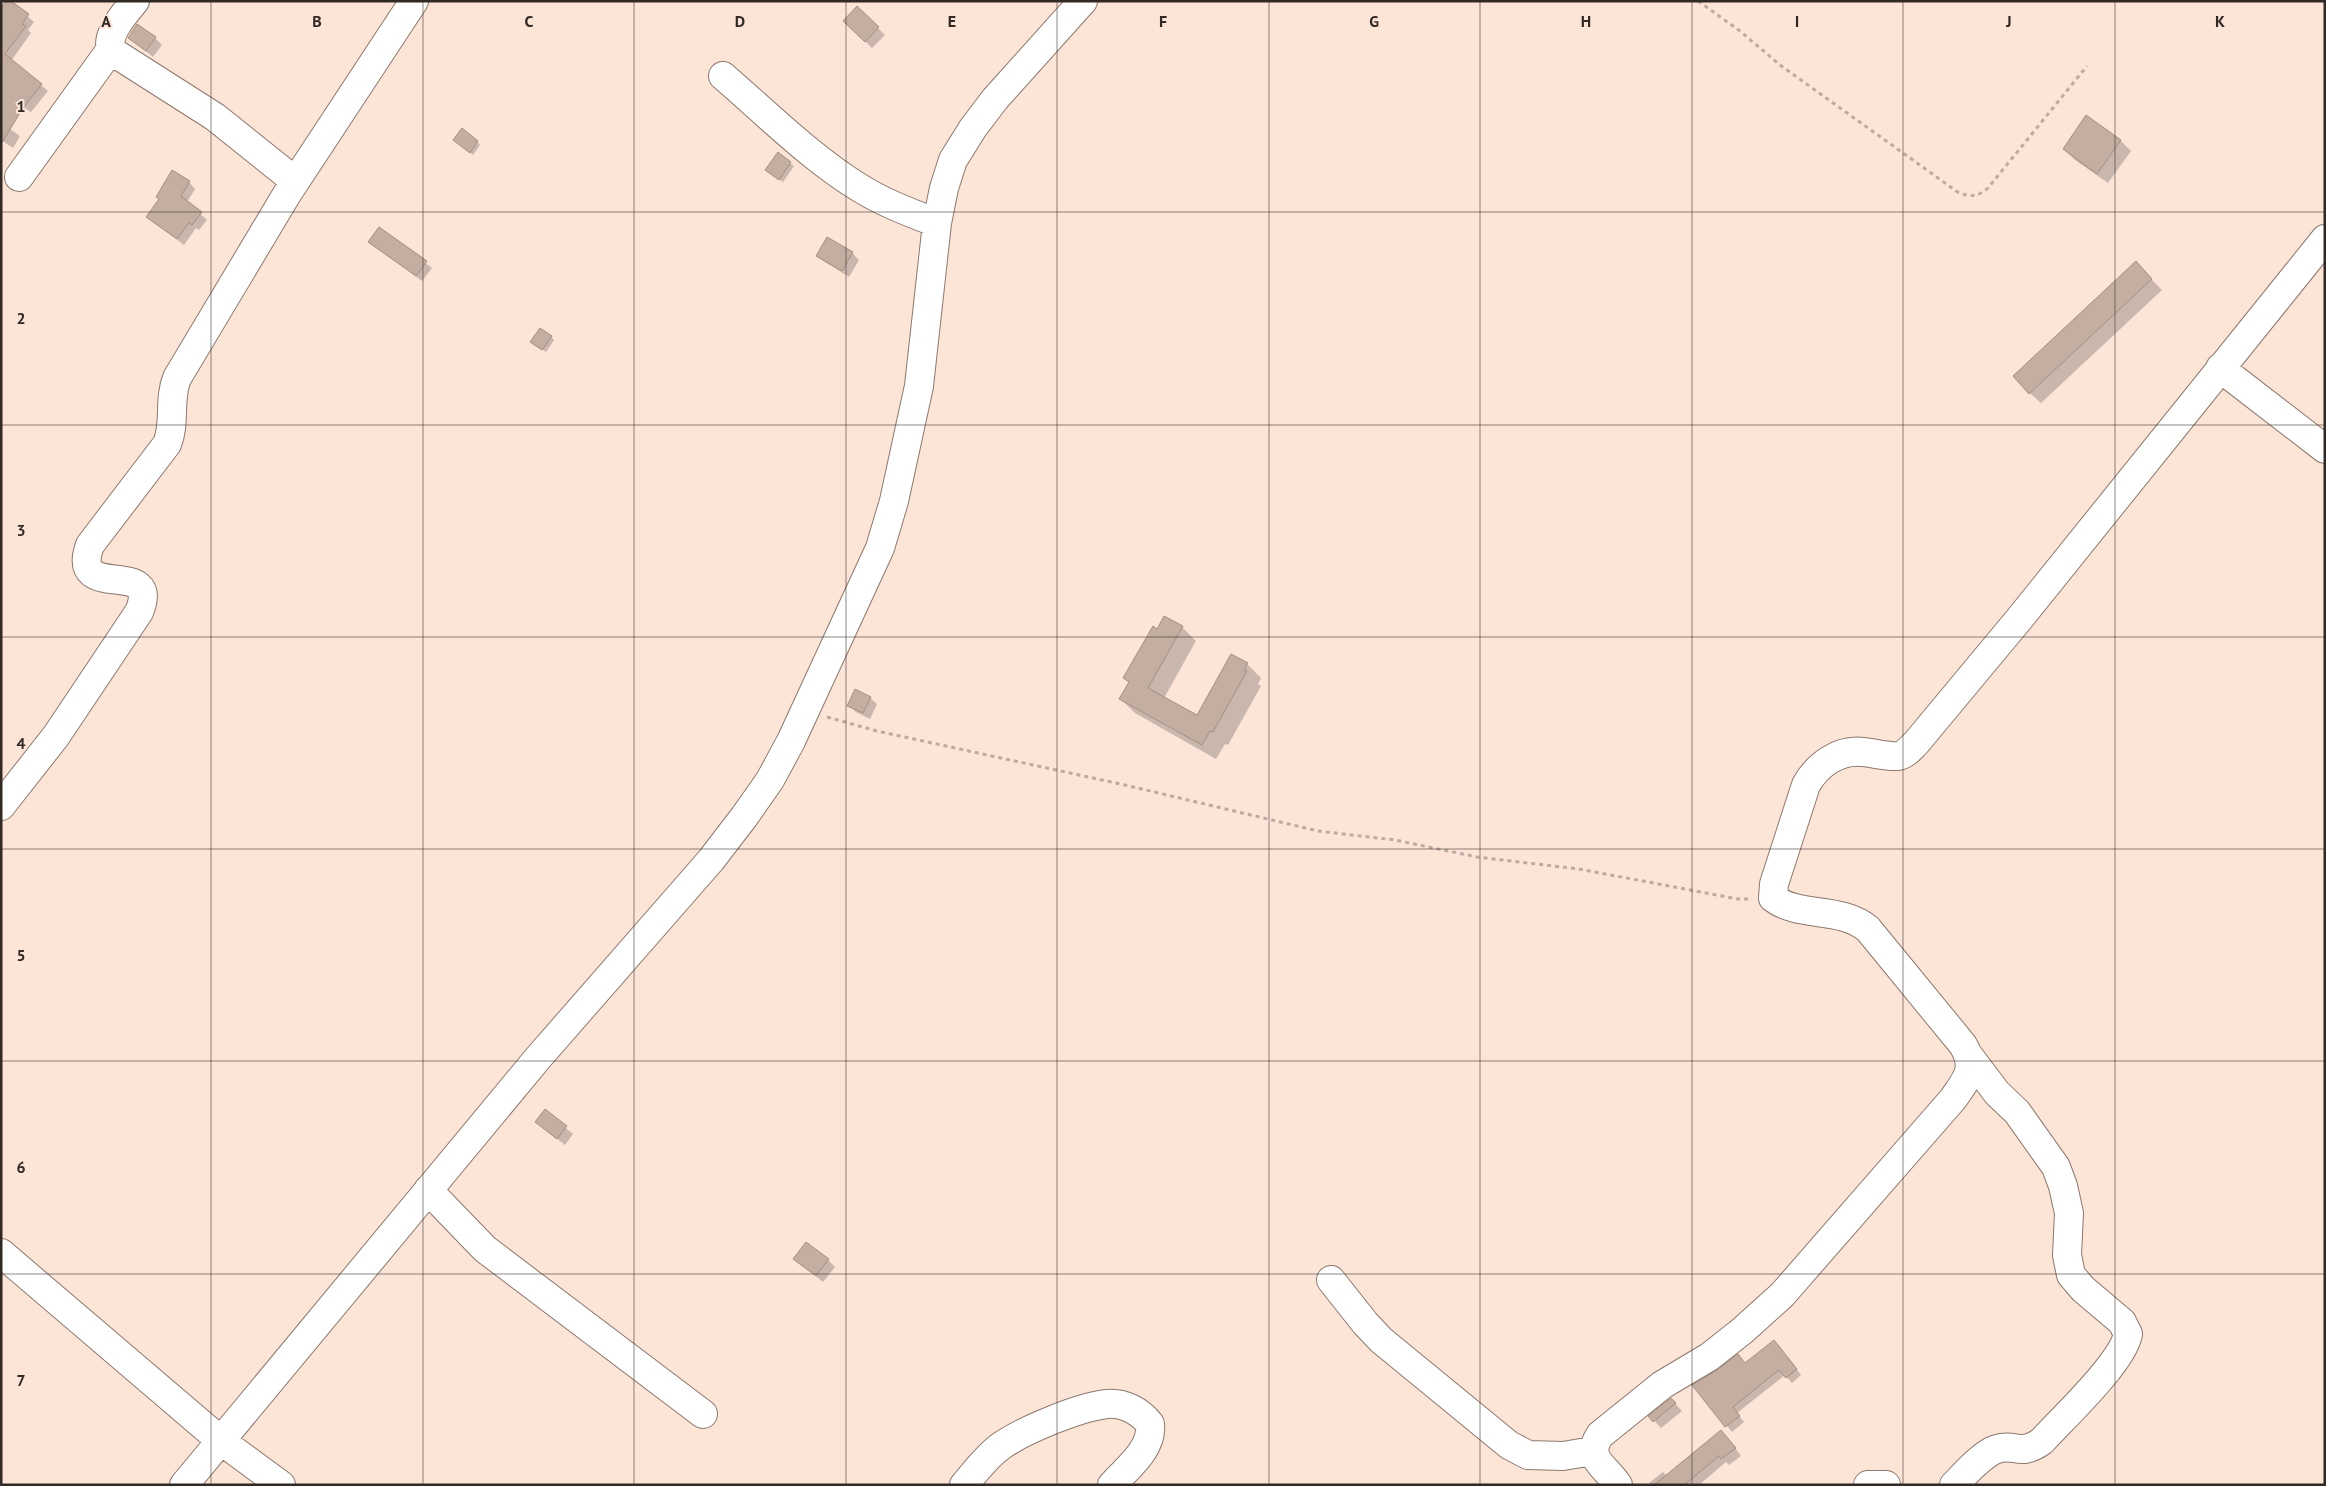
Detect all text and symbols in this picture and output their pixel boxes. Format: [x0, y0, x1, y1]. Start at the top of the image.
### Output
text: A [101, 11, 111, 31]
text: B [312, 11, 322, 31]
text: C [525, 11, 534, 31]
text: D [735, 11, 745, 31]
text: E [948, 11, 956, 31]
text: F [1159, 11, 1167, 31]
text: G [1369, 11, 1379, 31]
text: H [1581, 11, 1591, 31]
text: I [1795, 11, 1799, 31]
text: J [2005, 11, 2012, 31]
text: K [2215, 11, 2225, 31]
text: 1 [16, 96, 26, 116]
text: 2 [16, 308, 26, 328]
text: 3 [16, 520, 26, 540]
text: 4 [16, 733, 26, 753]
text: 5 [16, 945, 26, 965]
text: 6 [16, 1157, 26, 1177]
text: 7 [16, 1370, 26, 1390]

